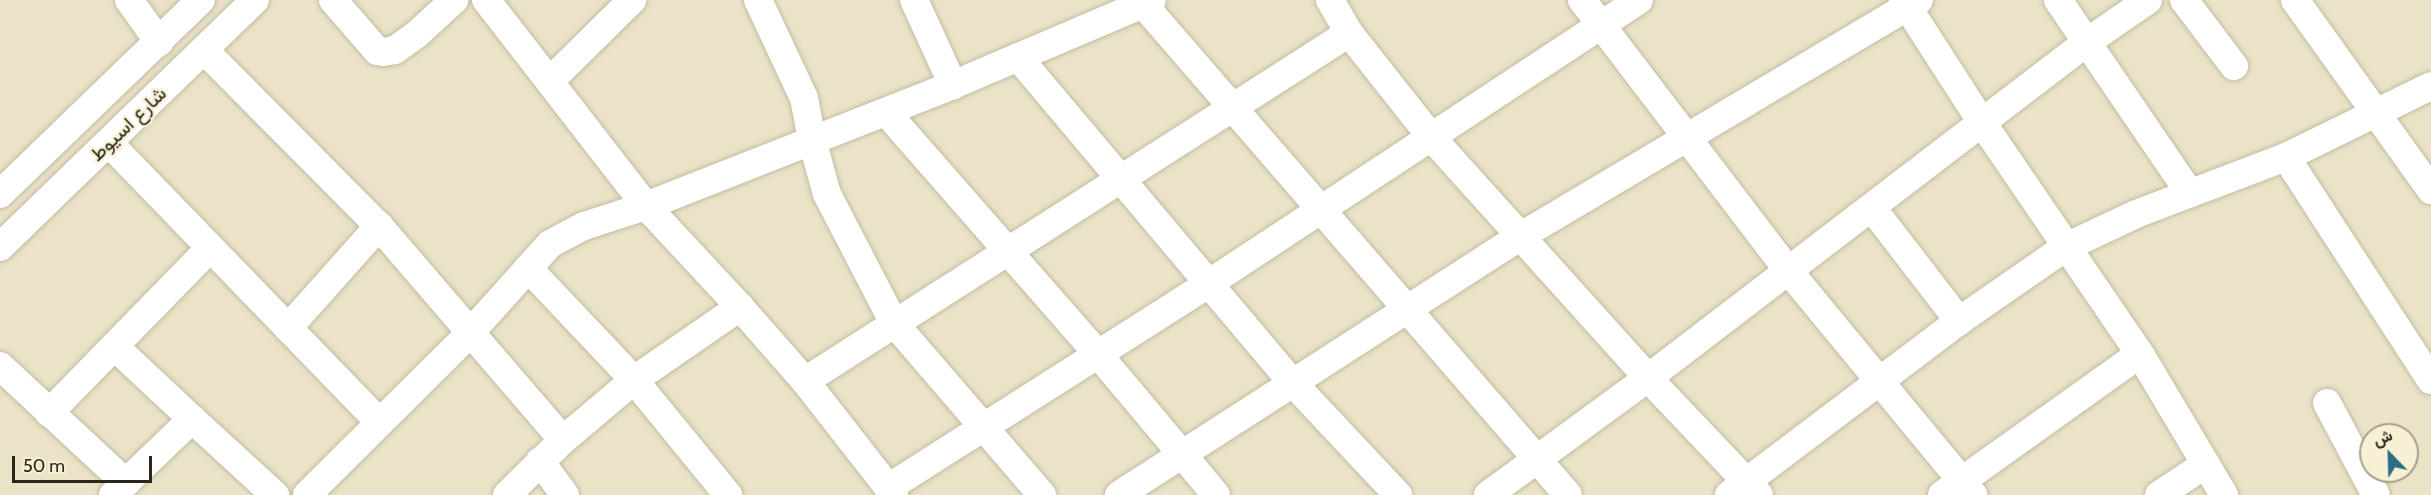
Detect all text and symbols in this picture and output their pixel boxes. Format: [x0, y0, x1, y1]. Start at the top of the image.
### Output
street label: شارع اسيوط [85, 82, 171, 166]
north arrow [2359, 423, 2419, 483]
text: ش [2370, 425, 2395, 450]
scale bar [15, 444, 154, 482]
text: 50 m [23, 455, 65, 477]

